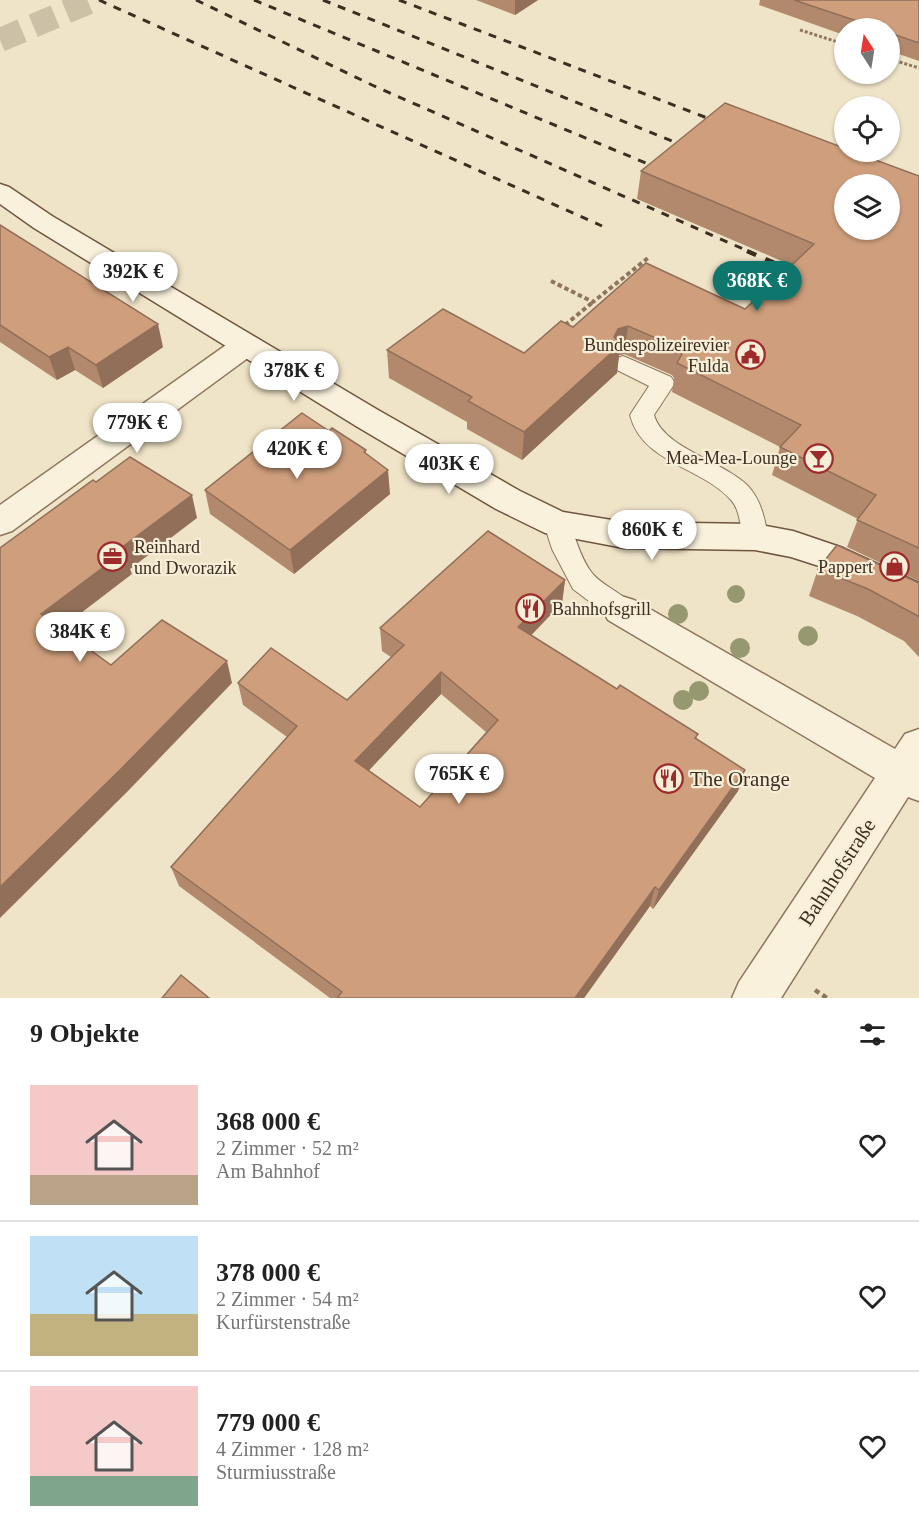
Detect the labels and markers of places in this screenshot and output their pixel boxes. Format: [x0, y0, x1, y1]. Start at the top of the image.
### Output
pin: 392K € [84, 252, 182, 303]
pin: 368K € [708, 261, 806, 312]
place label: Bundespolizeirevier Fulda [584, 335, 729, 376]
public building icon: Bundespolizeirevier Fulda [734, 339, 766, 371]
pin: 378K € [245, 351, 343, 402]
pin: 779K € [88, 403, 186, 454]
pin: 420K € [248, 429, 346, 480]
bar icon: Mea-Mea-Lounge [802, 442, 834, 474]
pin: 403K € [400, 444, 498, 495]
place label: Mea-Mea-Lounge [666, 448, 797, 468]
pin: 860K € [603, 510, 701, 561]
place label: Reinhard und Dworazik [134, 537, 236, 578]
office icon: Reinhard und Dworazik [97, 541, 129, 573]
shop icon: Pappert [878, 551, 910, 583]
place label: Pappert [818, 557, 873, 577]
restaurant icon: Bahnhofsgrill [515, 593, 547, 625]
place label: Bahnhofsgrill [552, 599, 651, 619]
pin: 384K € [31, 612, 129, 663]
pin: 765K € [410, 754, 508, 805]
restaurant icon: The Orange [653, 763, 685, 795]
place label: The Orange [690, 767, 790, 791]

